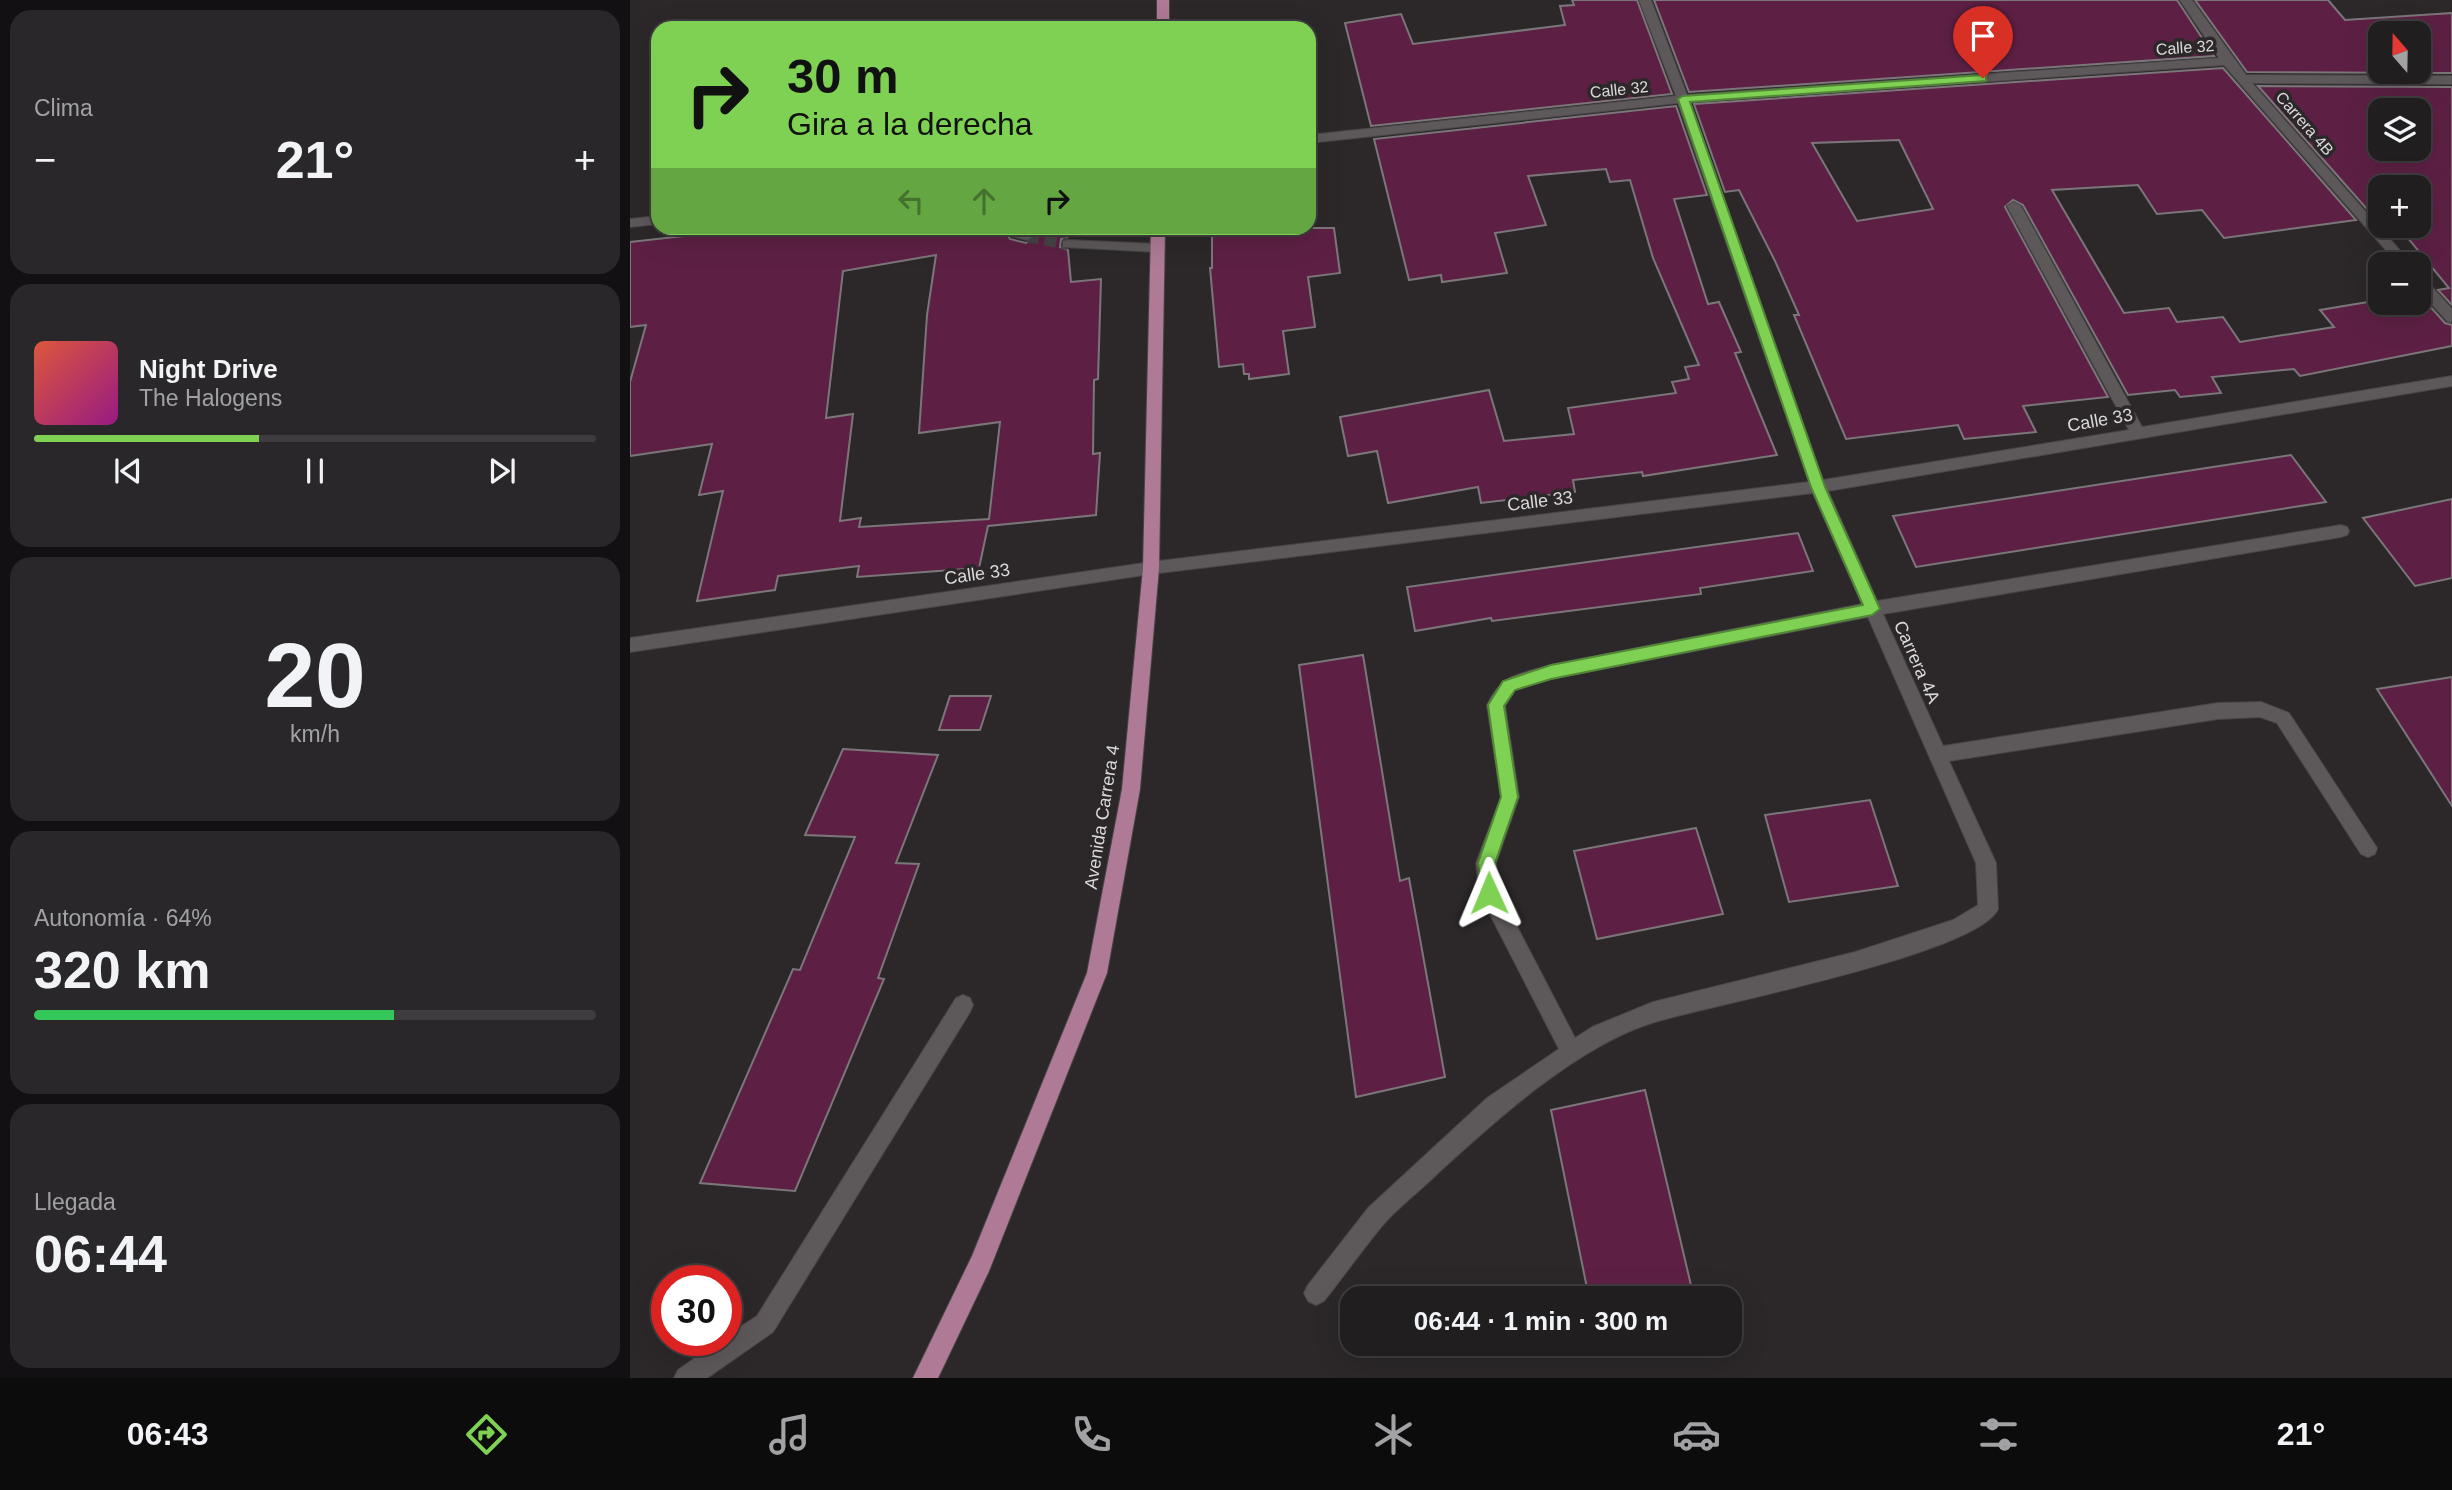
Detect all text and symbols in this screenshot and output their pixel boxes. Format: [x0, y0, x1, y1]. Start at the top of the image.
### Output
pin [1953, 6, 2013, 78]
icon: arrive [1964, 17, 2002, 55]
north arrow [2368, 21, 2431, 84]
map controls [2368, 21, 2431, 315]
street label: Calle 32 [2155, 37, 2215, 58]
icon: right [672, 49, 763, 140]
text: 30 m [787, 49, 899, 103]
street label: Calle 32 [1589, 78, 1649, 101]
street label: Carrera 4B [2273, 88, 2337, 158]
text: Clima [34, 95, 93, 121]
button: layers [2368, 98, 2431, 161]
text: Gira a la derecha [787, 106, 1032, 142]
text: 21° [276, 131, 354, 189]
text: − [34, 139, 56, 181]
text: + [574, 139, 596, 181]
button: + [2368, 175, 2431, 238]
icon: left [892, 182, 930, 220]
icon: ahead [965, 182, 1003, 220]
icon: right [1038, 182, 1076, 220]
button: − [2368, 252, 2431, 315]
text: Night Drive [139, 354, 278, 384]
text: The Halogens [139, 385, 282, 411]
street label: Calle 33 [2066, 404, 2134, 436]
icon: previous [109, 452, 147, 490]
icon: pause [296, 452, 334, 490]
icon: next [483, 452, 521, 490]
street label: Calle 33 [1506, 487, 1574, 515]
street label: Calle 33 [943, 560, 1011, 588]
street label: Carrera 4A [1890, 618, 1944, 706]
text: 20 [264, 625, 366, 726]
text: km/h [290, 721, 340, 747]
street label: Avenida Carrera 4 [1081, 743, 1123, 891]
position arrow [1452, 856, 1526, 930]
text: Autonomía · 64% [34, 905, 212, 931]
text: 320 km [34, 941, 210, 999]
text: Llegada [34, 1189, 116, 1215]
text: 06:44 [34, 1225, 167, 1283]
speed limit sign: 30 [651, 1265, 742, 1356]
text: 06:44 · 1 min · 300 m [1414, 1306, 1668, 1336]
icon: directions [462, 1410, 511, 1459]
icon: music [765, 1410, 814, 1459]
icon: phone [1067, 1410, 1116, 1459]
icon: climate [1369, 1410, 1418, 1459]
icon: car [1672, 1410, 1721, 1459]
icon: filters [1974, 1410, 2023, 1459]
text: 06:43 [127, 1416, 209, 1452]
text: 21° [2277, 1416, 2325, 1452]

